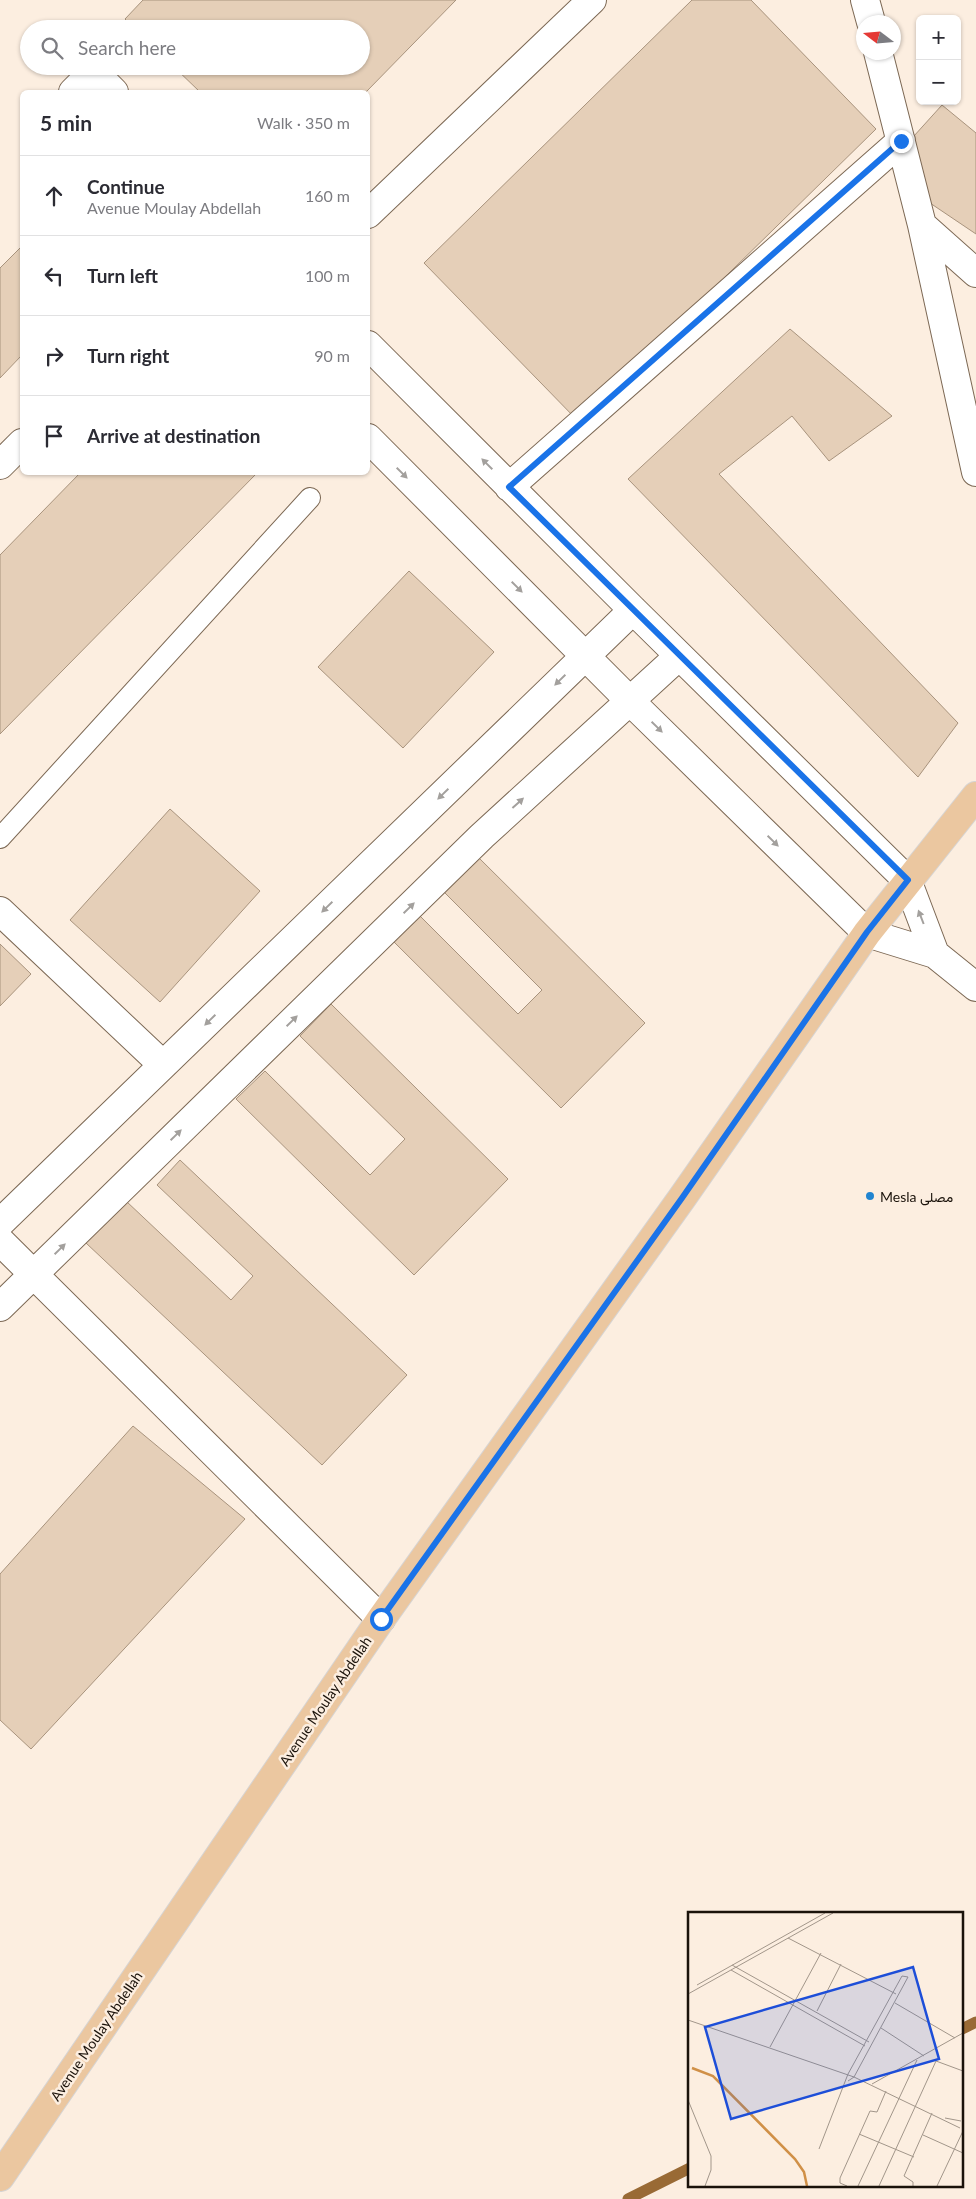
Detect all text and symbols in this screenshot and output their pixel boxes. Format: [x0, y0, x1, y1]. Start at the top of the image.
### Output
north arrow [856, 15, 901, 60]
map controls [916, 15, 961, 105]
button: + [916, 15, 961, 60]
search box [20, 20, 370, 75]
icon: search [38, 34, 66, 62]
text: Search here [78, 36, 176, 59]
button: − [916, 60, 961, 105]
text: 5 min [40, 110, 92, 135]
text: Walk · 350 m [257, 113, 350, 132]
route end [890, 130, 913, 153]
text: Continue [87, 175, 165, 198]
icon: ahead [40, 182, 68, 210]
text: 160 m [305, 186, 350, 205]
text: Avenue Moulay Abdellah [87, 198, 261, 217]
icon: left [40, 262, 68, 290]
text: Turn left [87, 264, 158, 287]
text: 100 m [305, 266, 350, 285]
icon: right [40, 342, 68, 370]
text: Turn right [87, 344, 169, 367]
text: 90 m [314, 346, 350, 365]
icon: arrive [40, 422, 68, 450]
text: Arrive at destination [87, 424, 260, 447]
one-way arrow [481, 458, 493, 470]
one-way arrow [396, 467, 408, 479]
one-way arrow [511, 581, 523, 593]
one-way arrow [554, 674, 566, 686]
one-way arrow [651, 721, 663, 733]
one-way arrow [438, 787, 450, 799]
one-way arrow [512, 797, 524, 809]
one-way arrow [767, 834, 779, 846]
one-way arrow [321, 901, 333, 913]
one-way arrow [402, 902, 414, 914]
one-way arrow [917, 909, 924, 924]
one-way arrow [204, 1014, 216, 1026]
one-way arrow [286, 1015, 298, 1027]
one-way arrow [170, 1129, 182, 1141]
place label: Mesla مصلى [880, 1188, 953, 1206]
marker: Mesla مصلى [864, 1190, 876, 1202]
one-way arrow [54, 1243, 66, 1255]
route start [370, 1608, 393, 1631]
street label: Avenue Moulay Abdellah [275, 1633, 375, 1769]
inset map [688, 1912, 964, 2186]
street label: Avenue Moulay Abdellah [46, 1968, 146, 2104]

